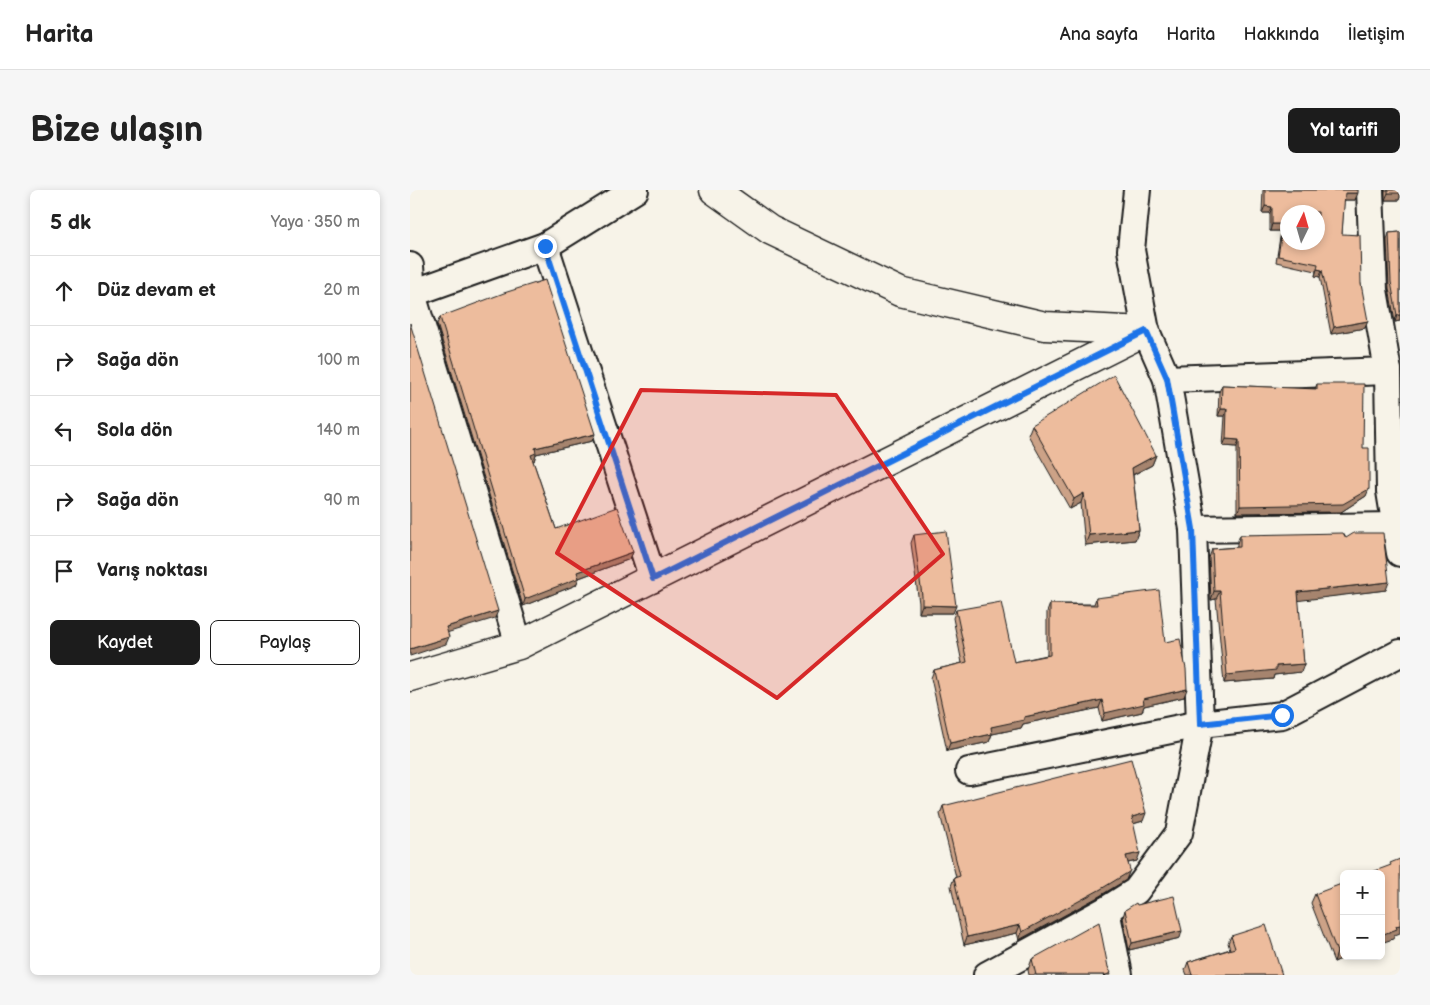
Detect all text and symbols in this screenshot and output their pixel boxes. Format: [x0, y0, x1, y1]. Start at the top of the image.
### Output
text: Harita [25, 20, 93, 49]
text: Ana sayfa [1060, 24, 1138, 45]
text: Harita [1166, 24, 1215, 45]
text: Hakkında [1243, 24, 1319, 45]
text: İletişim [1347, 24, 1405, 45]
button: Yol tarifi [1288, 108, 1400, 153]
text: Bize ulaşın [30, 109, 203, 152]
north arrow [1280, 205, 1325, 250]
text: 5 dk [50, 210, 91, 235]
text: Yaya · 350 m [271, 213, 360, 232]
route end [534, 235, 557, 258]
icon: ahead [50, 277, 78, 305]
text: Düz devam et [97, 279, 216, 302]
text: 20 m [324, 281, 360, 300]
icon: right [50, 347, 78, 375]
text: Sağa dön [97, 349, 179, 372]
text: 100 m [317, 351, 360, 370]
icon: left [50, 417, 78, 445]
text: Sola dön [97, 419, 173, 442]
text: 140 m [317, 421, 360, 440]
icon: right [50, 487, 78, 515]
text: Sağa dön [97, 489, 179, 512]
text: 90 m [324, 491, 360, 510]
icon: arrive [50, 557, 78, 585]
text: Varış noktası [97, 559, 208, 582]
button: Kaydet [50, 620, 200, 665]
button: Paylaş [210, 620, 360, 665]
route start [1271, 704, 1294, 727]
map controls [1340, 870, 1385, 960]
button: + [1340, 870, 1385, 915]
button: − [1340, 915, 1385, 960]

